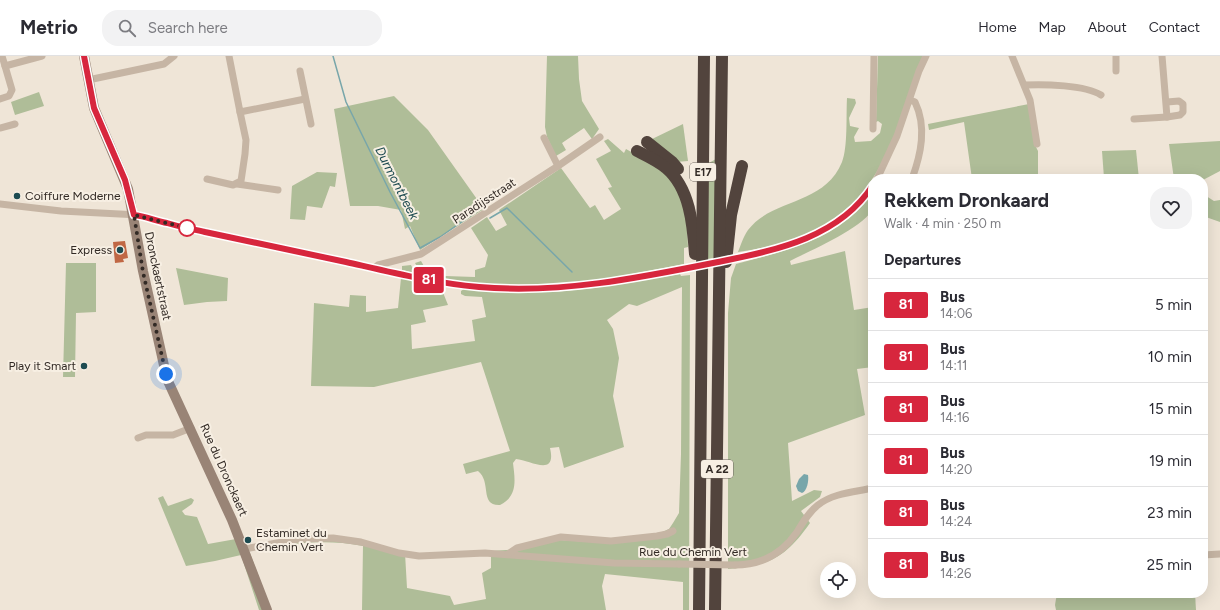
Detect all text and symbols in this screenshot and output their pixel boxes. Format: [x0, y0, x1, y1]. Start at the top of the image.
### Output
search box [102, 10, 382, 46]
text: Metrio [20, 16, 78, 39]
icon: search [116, 17, 138, 39]
text: Search here [148, 19, 228, 37]
text: Home [978, 19, 1017, 36]
text: Map [1039, 19, 1066, 36]
text: About [1088, 19, 1127, 36]
text: Contact [1149, 19, 1200, 36]
water label: Durmontbeek [372, 144, 422, 223]
road number: E17 [690, 163, 716, 181]
street label: Paradijsstraat [450, 175, 519, 227]
button: heart [1150, 187, 1192, 229]
place label: Coiffure Moderne [25, 189, 121, 203]
text: Rekkem Dronkaard [884, 189, 1049, 212]
marker: Coiffure Moderne [12, 191, 22, 201]
text: Walk · 4 min · 250 m [884, 216, 1001, 231]
unlabelled marker [178, 219, 196, 237]
street label: Dronckaertstraat [142, 230, 174, 322]
place label: Express [70, 243, 112, 257]
marker: Express [115, 245, 125, 255]
text: Departures [884, 251, 961, 269]
line badge: 81 [411, 267, 447, 293]
text: 81 [422, 271, 436, 288]
text: Bus [940, 288, 965, 306]
text: 81 [899, 296, 913, 313]
text: 5 min [1155, 296, 1192, 314]
text: 14:06 [940, 306, 972, 321]
text: Bus [940, 340, 965, 358]
text: 81 [899, 348, 913, 365]
text: 10 min [1148, 348, 1192, 366]
text: 14:11 [940, 358, 967, 373]
place label: Play it Smart [9, 359, 76, 373]
marker: Play it Smart [79, 361, 89, 371]
your location [156, 364, 176, 384]
text: Bus [940, 392, 965, 410]
text: 81 [899, 400, 913, 417]
text: 15 min [1149, 400, 1192, 418]
text: 14:16 [940, 410, 969, 425]
street label: Rue du Dronckaert [197, 422, 251, 519]
text: Bus [940, 444, 965, 462]
text: 81 [899, 452, 913, 469]
text: 19 min [1149, 452, 1192, 470]
road number: A 22 [701, 460, 733, 478]
text: 14:20 [940, 462, 972, 477]
text: Bus [940, 496, 965, 514]
text: 81 [899, 504, 913, 521]
text: 23 min [1147, 504, 1192, 522]
text: 14:24 [940, 514, 972, 529]
place label: Estaminet du Chemin Vert [256, 526, 327, 554]
marker: Estaminet du Chemin Vert [243, 535, 253, 545]
street label: Rue du Chemin Vert [639, 545, 747, 559]
text: Bus [940, 548, 965, 566]
text: 81 [899, 556, 913, 573]
text: 25 min [1147, 556, 1192, 574]
map controls [820, 562, 856, 598]
button: locate [820, 562, 856, 598]
text: 14:26 [940, 566, 971, 581]

